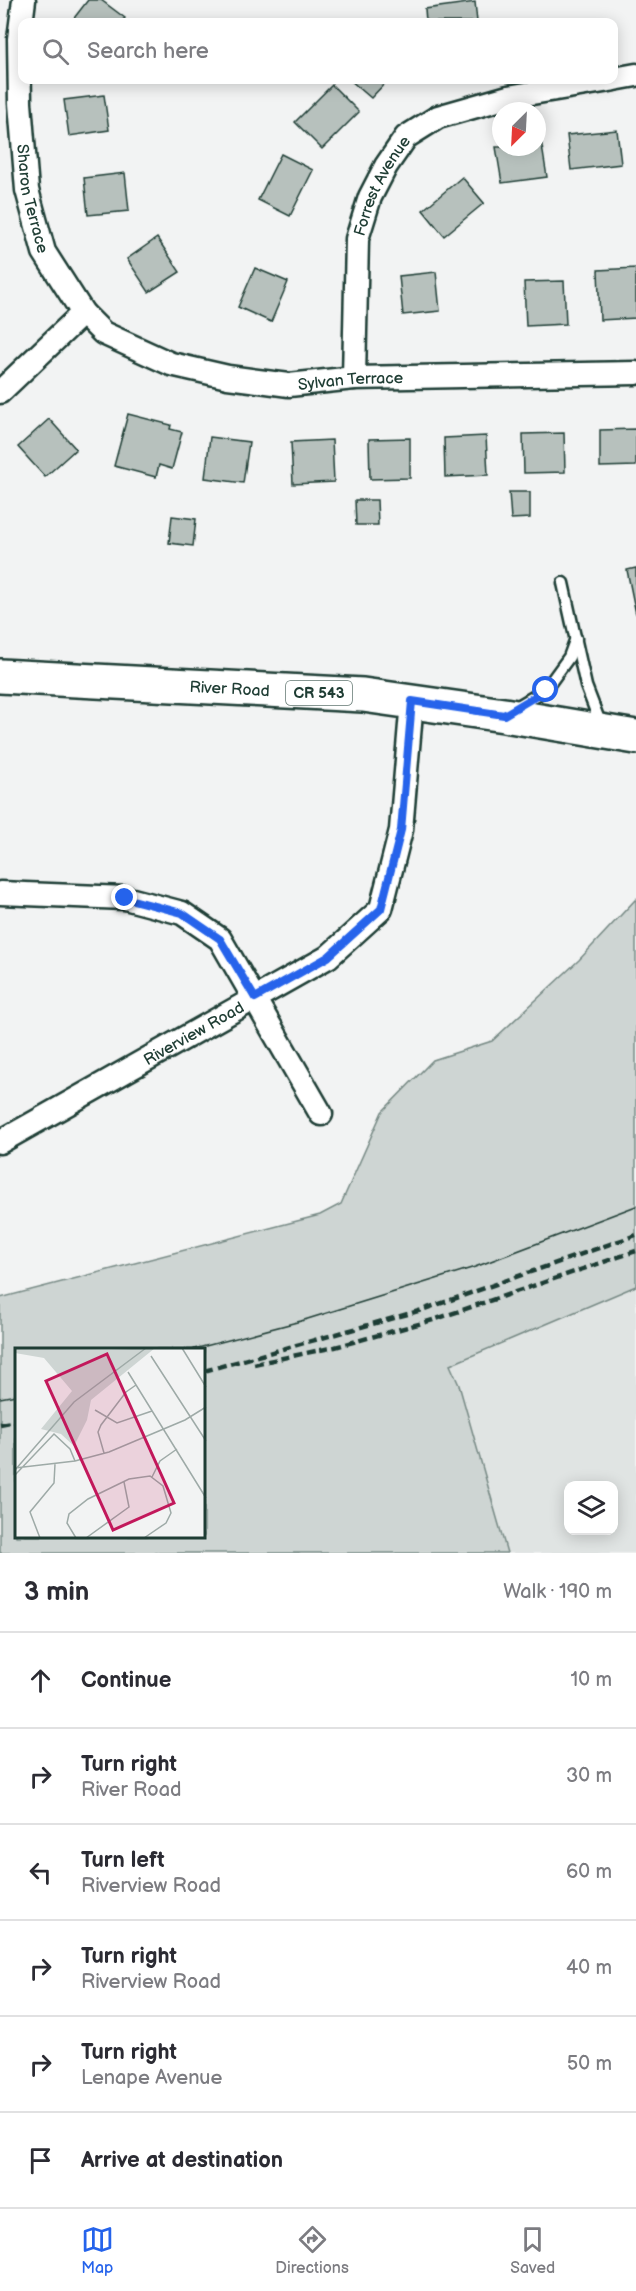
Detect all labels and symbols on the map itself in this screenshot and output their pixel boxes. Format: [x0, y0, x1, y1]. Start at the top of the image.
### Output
north arrow [492, 102, 546, 156]
street label: Forrest Avenue [351, 132, 415, 238]
street label: Sharon Terrace [12, 143, 52, 256]
street label: Sylvan Terrace [297, 369, 404, 395]
route start [532, 676, 558, 702]
street label: River Road [189, 678, 270, 701]
road number: CR 543 [286, 681, 352, 705]
route end [111, 884, 137, 910]
street label: Riverview Road [141, 998, 248, 1070]
inset map [15, 1348, 206, 1538]

